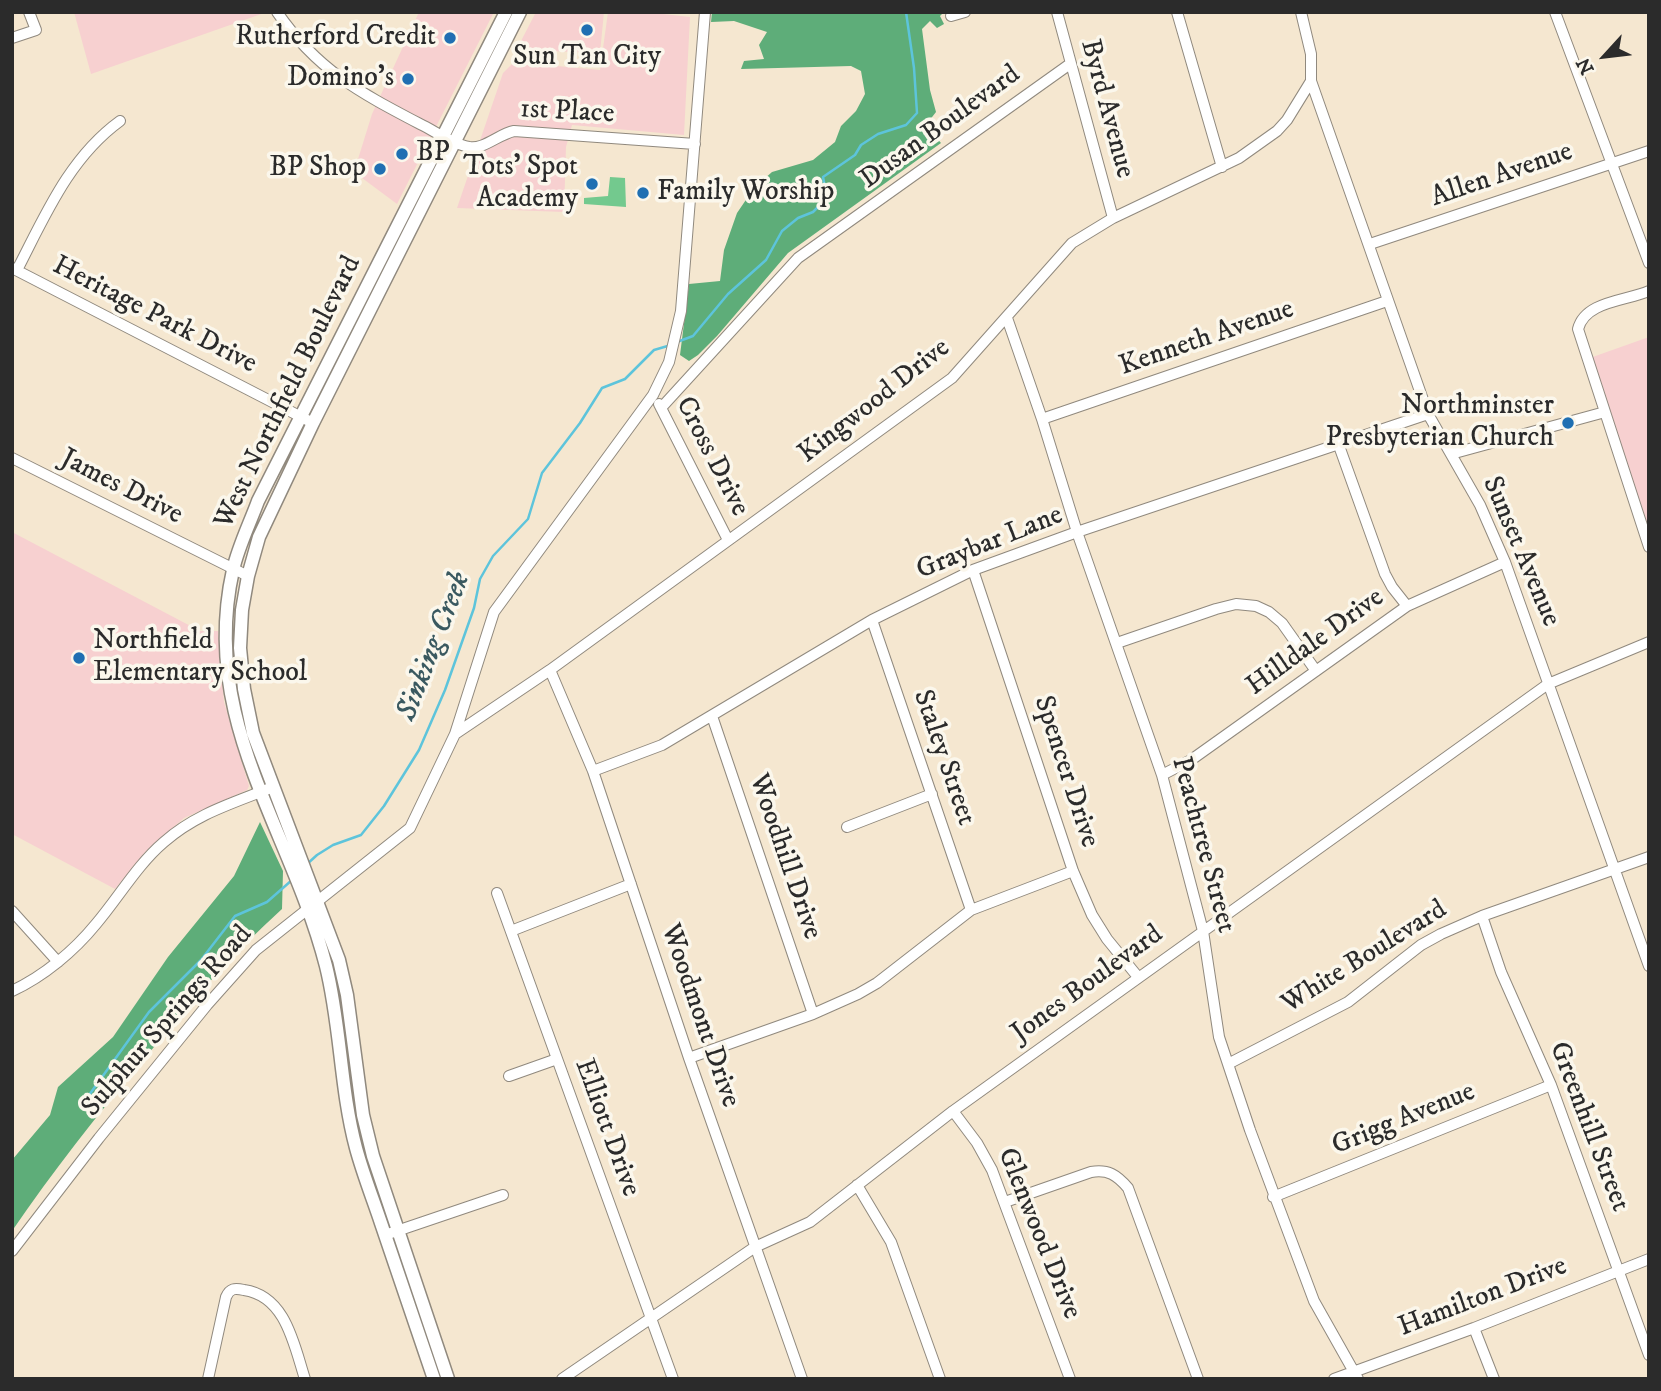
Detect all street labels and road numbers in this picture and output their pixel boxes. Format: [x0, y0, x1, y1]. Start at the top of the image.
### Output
street label: Byrd Avenue [1071, 36, 1141, 182]
street label: Dusan Boulevard [854, 59, 1028, 197]
street label: 1st Place [519, 94, 615, 132]
street label: Allen Avenue [1427, 136, 1577, 216]
street label: Heritage Park Drive [46, 250, 262, 382]
street label: West Northfield Boulevard [208, 251, 370, 535]
street label: Kenneth Avenue [1115, 293, 1299, 385]
street label: Kingwood Drive [792, 332, 958, 472]
street label: Cross Drive [667, 392, 755, 522]
street label: James Drive [54, 443, 188, 533]
street label: Sunset Avenue [1473, 472, 1567, 632]
street label: Graybar Lane [912, 499, 1068, 589]
street label: Hilldale Drive [1241, 582, 1391, 704]
street label: Staley Street [904, 686, 982, 830]
street label: Spencer Drive [1025, 692, 1105, 852]
street label: Peachtree Street [1162, 753, 1242, 937]
street label: Woodhill Drive [740, 770, 828, 944]
street label: White Boulevard [1276, 894, 1454, 1022]
street label: Sulphur Springs Road [76, 919, 260, 1125]
street label: Jones Boulevard [1006, 919, 1170, 1051]
street label: Woodmont Drive [652, 920, 746, 1112]
street label: Greenhill Street [1540, 1038, 1636, 1216]
street label: Elliott Drive [566, 1055, 646, 1201]
street label: Grigg Avenue [1328, 1076, 1480, 1164]
street label: Glenwood Drive [988, 1144, 1088, 1324]
street label: Hamilton Drive [1394, 1251, 1572, 1345]

